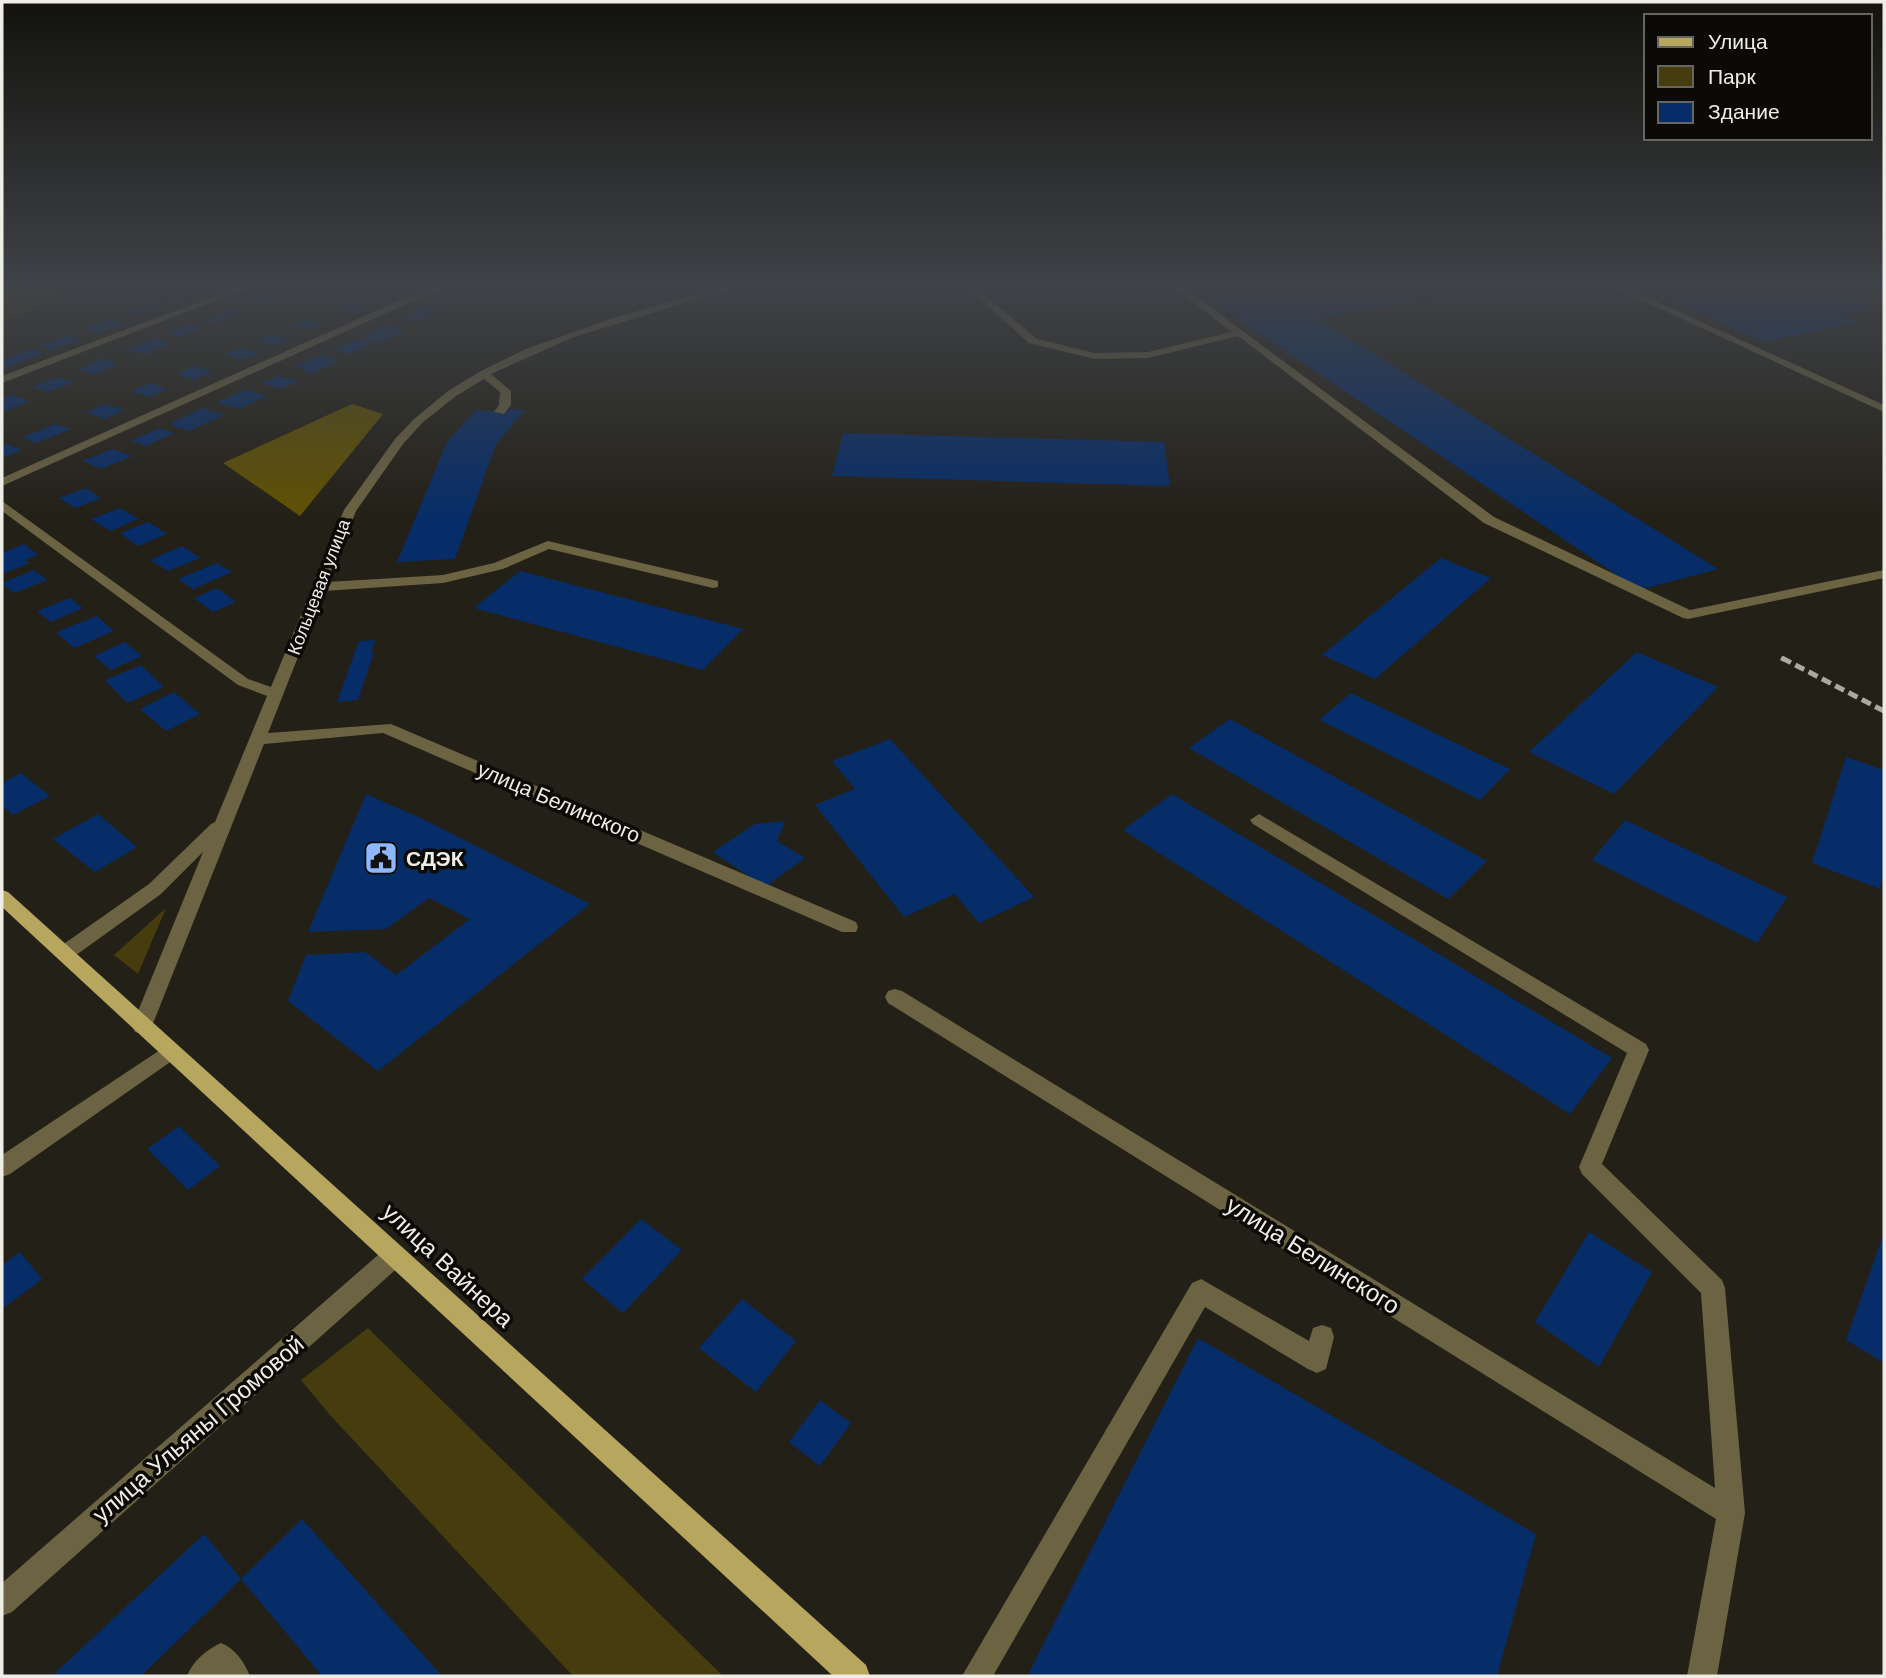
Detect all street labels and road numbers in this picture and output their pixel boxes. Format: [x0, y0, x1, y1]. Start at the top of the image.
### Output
street label: Кольцевая улица [284, 515, 354, 658]
street label: улица Белинского [474, 757, 644, 847]
street label: улица Белинского [1221, 1191, 1405, 1319]
street label: улица Вайнера [377, 1198, 519, 1333]
street label: улица Ульяны Громовой [87, 1330, 309, 1528]

